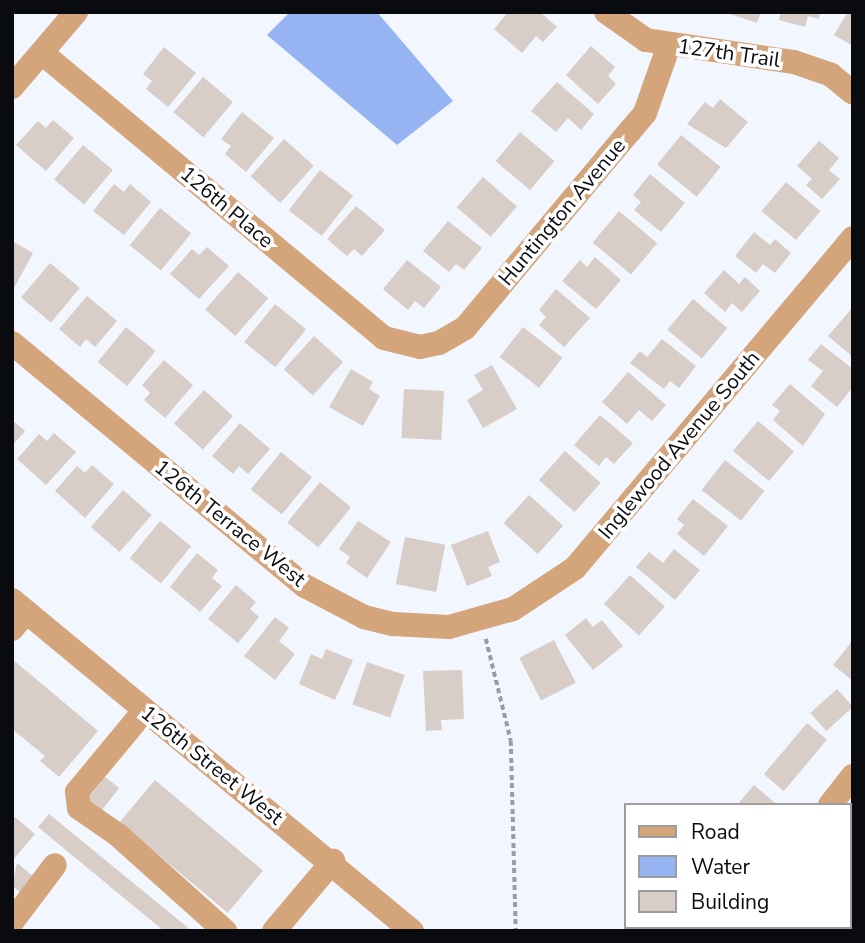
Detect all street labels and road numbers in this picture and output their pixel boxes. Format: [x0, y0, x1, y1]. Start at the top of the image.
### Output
street label: 127th Trail [676, 33, 782, 73]
street label: Huntington Avenue [493, 133, 631, 291]
street label: 126th Place [175, 161, 279, 253]
street label: Inglewood Avenue South [593, 346, 765, 544]
street label: 126th Terrace West [149, 454, 311, 592]
street label: 126th Street West [136, 700, 288, 830]

